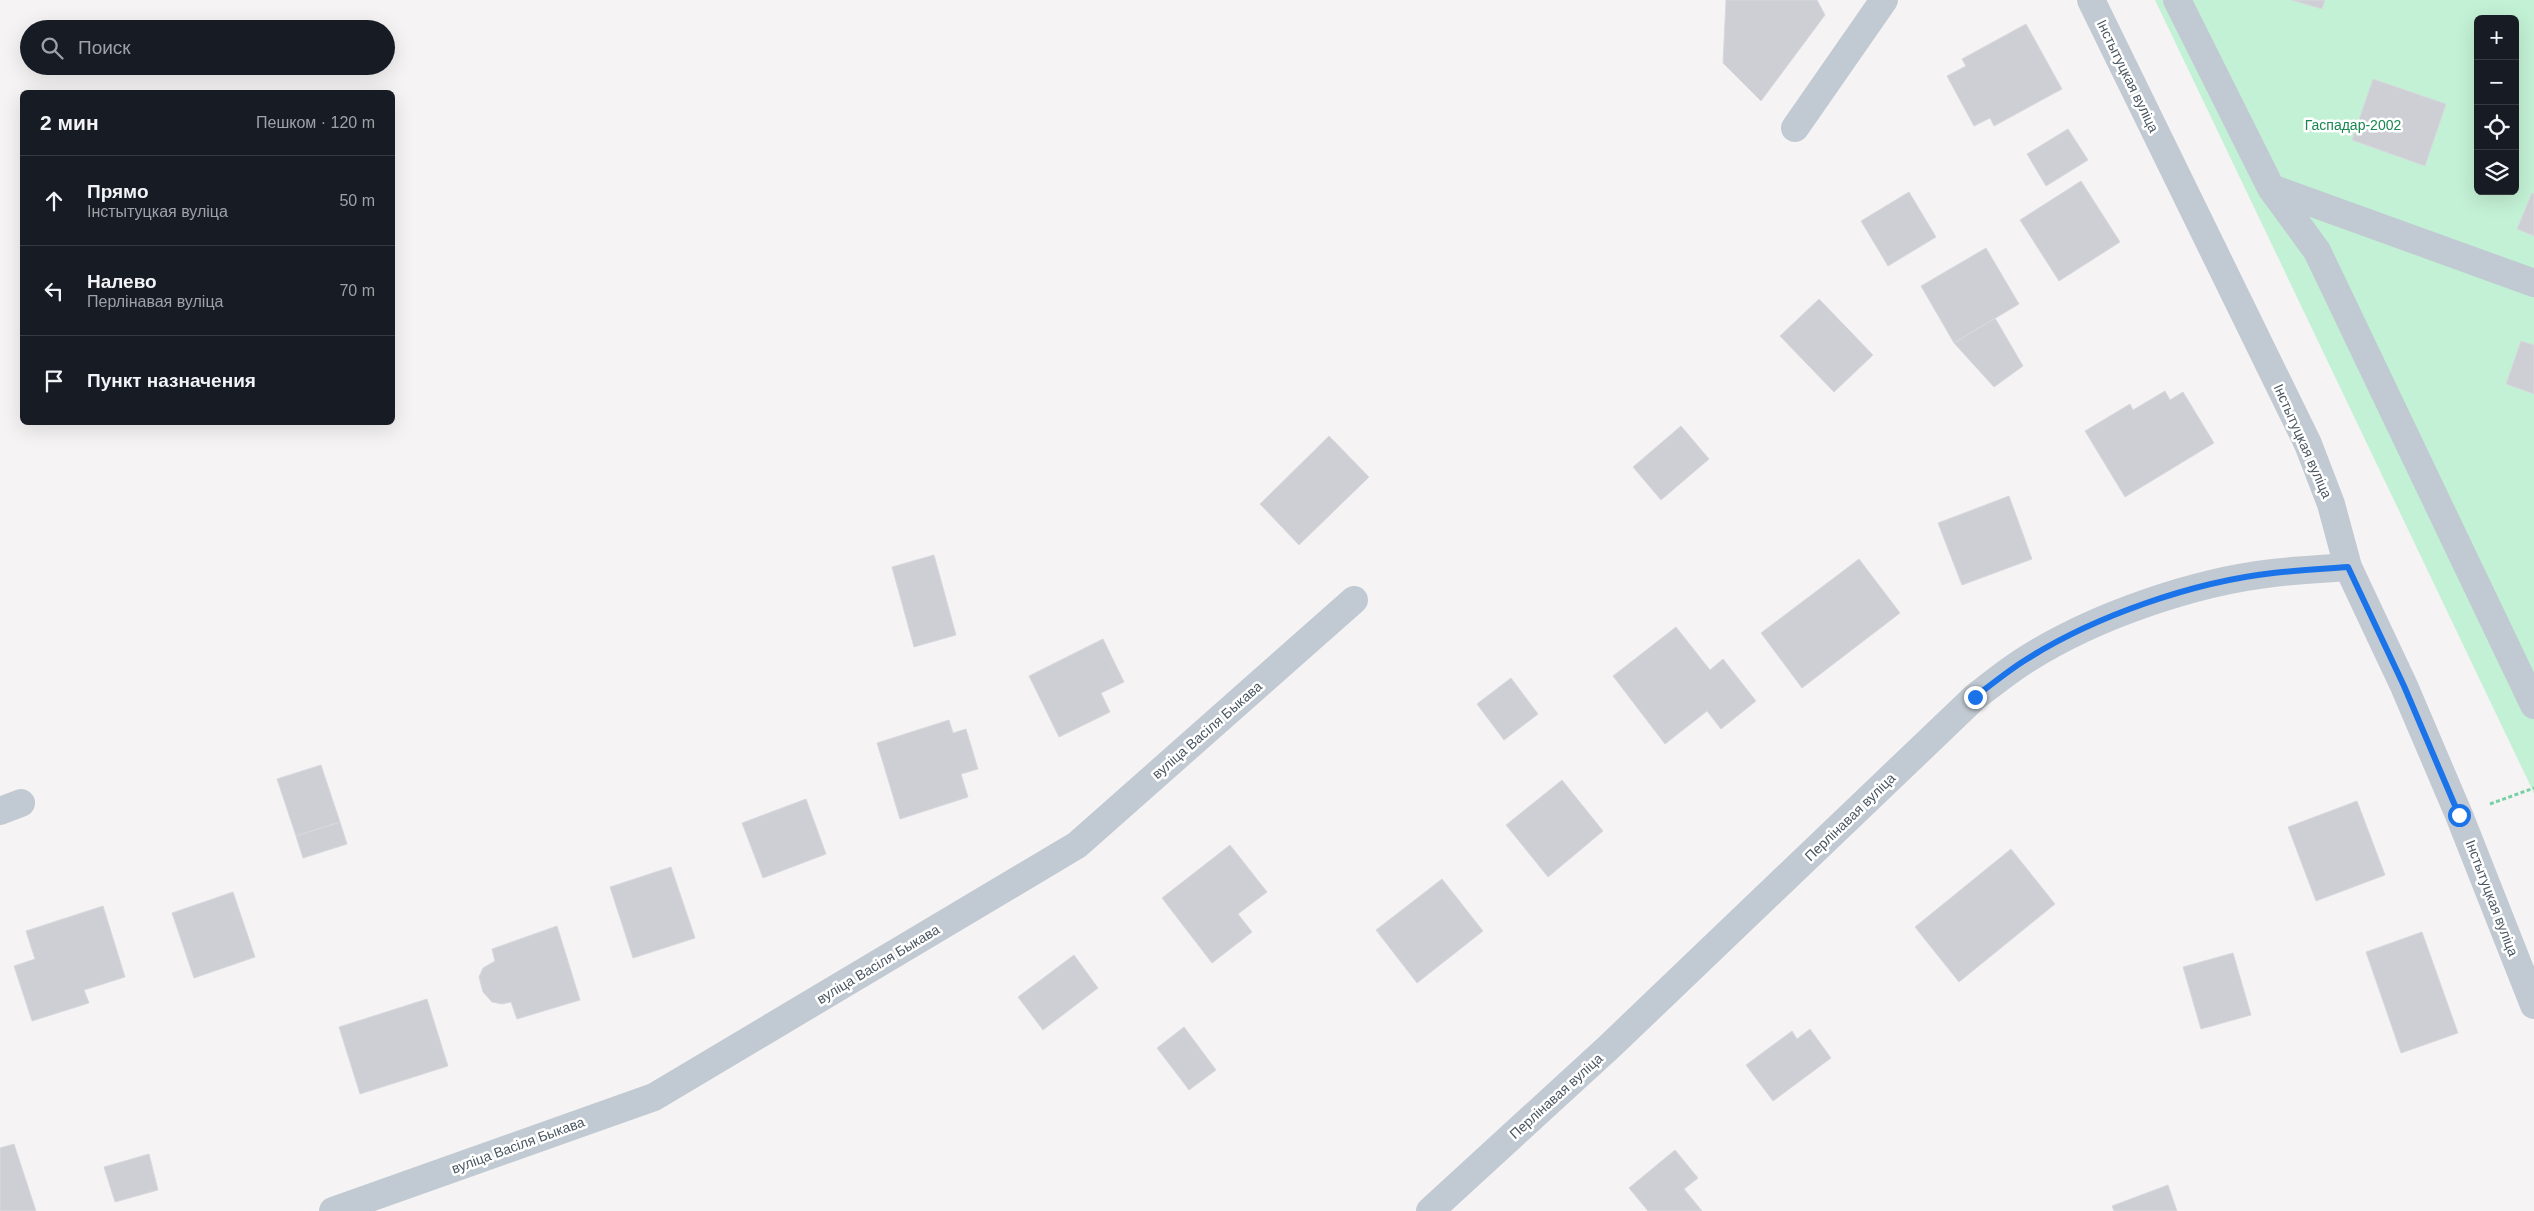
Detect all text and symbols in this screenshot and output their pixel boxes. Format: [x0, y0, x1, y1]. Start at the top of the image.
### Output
map controls [2474, 15, 2519, 195]
button: + [2474, 15, 2519, 60]
street label: Інстытуцкая вуліца [2094, 17, 2162, 135]
search box [20, 20, 395, 75]
icon: search [38, 34, 66, 62]
text: Поиск [78, 37, 131, 58]
button: − [2474, 60, 2519, 105]
button: locate [2474, 105, 2519, 150]
text: 2 мин [40, 111, 99, 134]
text: Пешком · 120 m [256, 114, 375, 131]
park label: Гаспадар-2002 [2305, 117, 2401, 133]
button: layers [2474, 150, 2519, 195]
text: Прямо [87, 181, 149, 202]
icon: ahead [40, 187, 68, 215]
text: 50 m [339, 192, 375, 209]
text: Інстытуцкая вуліца [87, 203, 228, 220]
text: Налево [87, 271, 157, 292]
icon: left [40, 277, 68, 305]
text: 70 m [339, 282, 375, 299]
text: Перлінавая вуліца [87, 293, 223, 310]
icon: arrive [40, 367, 68, 395]
text: Пункт назначения [87, 370, 256, 391]
street label: Інстытуцкая вуліца [2271, 381, 2335, 501]
street label: вуліца Васіля Быкава [1149, 678, 1265, 782]
route end [1964, 686, 1987, 709]
street label: Перлінавая вуліца [1801, 770, 1899, 864]
route start [2448, 804, 2471, 827]
street label: Інстытуцкая вуліца [2462, 838, 2522, 959]
street label: вуліца Васіля Быкава [814, 921, 942, 1007]
street label: Перлінавая вуліца [1506, 1050, 1606, 1142]
street label: вуліца Васіля Быкава [449, 1113, 587, 1176]

